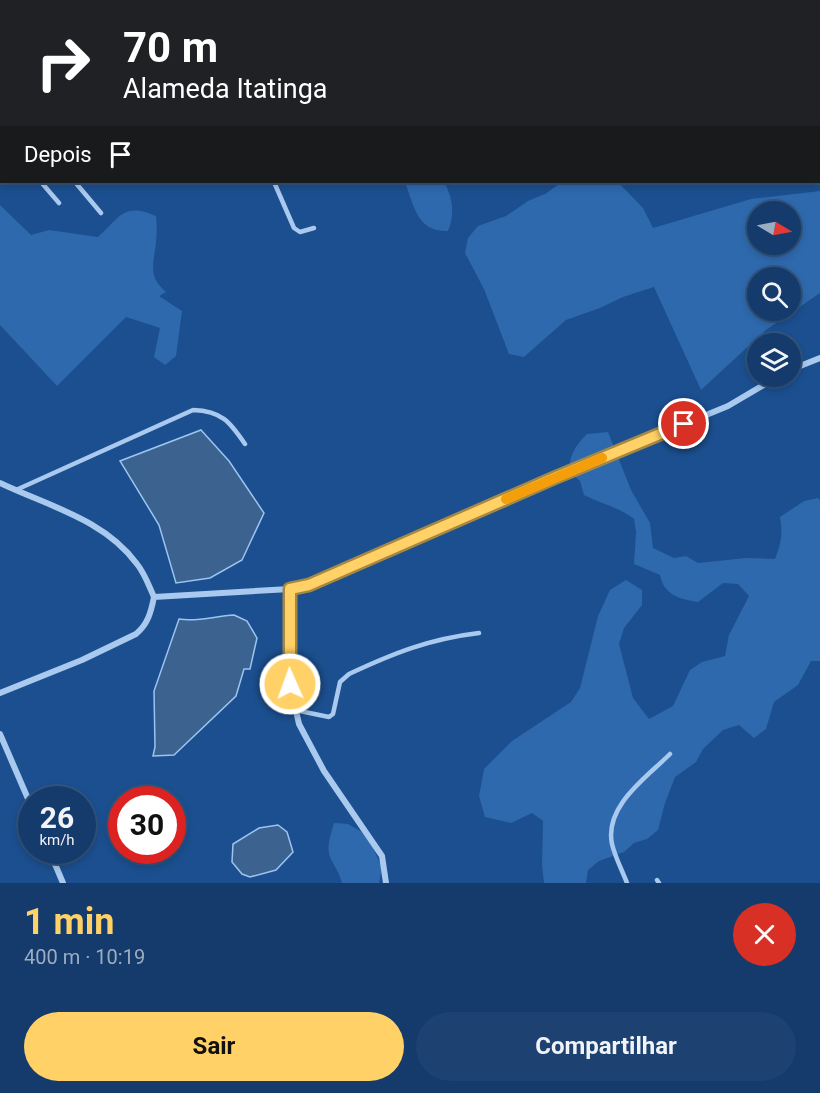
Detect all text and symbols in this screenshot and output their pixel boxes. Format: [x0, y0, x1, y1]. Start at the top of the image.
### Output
text: 70 m [123, 23, 218, 72]
icon: right [24, 24, 102, 102]
text: Alameda Itatinga [123, 73, 328, 105]
icon: arrive [104, 138, 137, 171]
text: Depois [24, 142, 92, 167]
north arrow [747, 201, 801, 255]
map controls [747, 201, 801, 387]
button: search [747, 267, 801, 321]
button: layers [747, 333, 801, 387]
pin [658, 398, 709, 449]
icon: arrive [667, 407, 700, 440]
position arrow [258, 652, 322, 716]
speed limit sign: 30 [108, 786, 186, 864]
text: 26 [40, 800, 74, 835]
text: km/h [39, 831, 75, 849]
text: 1 min [24, 901, 115, 943]
button: close [733, 903, 796, 966]
text: 400 m · 10:19 [24, 945, 145, 969]
button: Sair [24, 1012, 404, 1081]
button: Compartilhar [416, 1012, 796, 1081]

